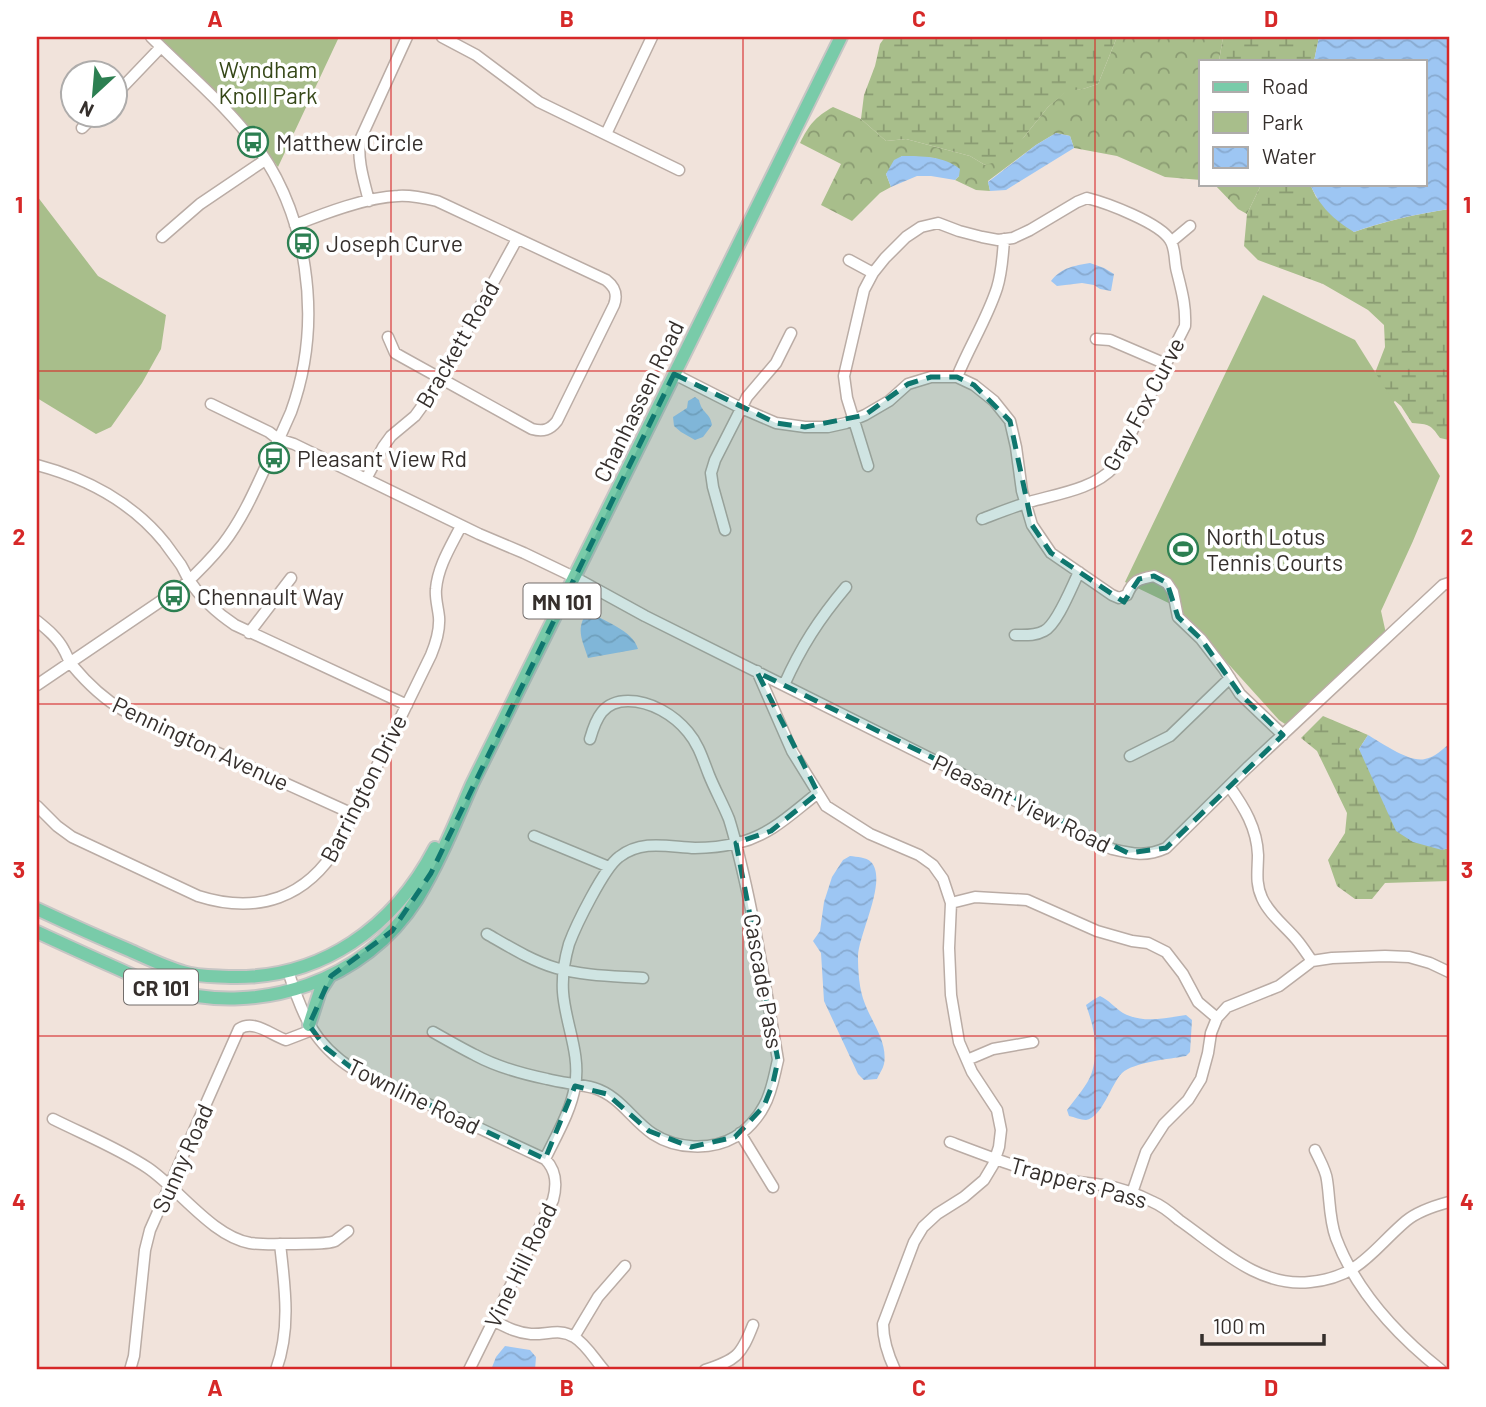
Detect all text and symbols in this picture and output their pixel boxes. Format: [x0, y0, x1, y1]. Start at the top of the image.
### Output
text: A [207, 4, 223, 32]
text: B [560, 4, 574, 32]
text: C [912, 4, 926, 32]
text: D [1264, 4, 1278, 32]
park label: Wyndham Knoll Park [218, 55, 318, 109]
north arrow [60, 60, 130, 130]
legend [1199, 60, 1426, 186]
text: Road [1262, 73, 1308, 98]
text: N [76, 97, 97, 123]
text: Park [1262, 109, 1303, 134]
bus stop icon: Matthew Circle [236, 125, 270, 159]
place label: Matthew Circle [276, 128, 424, 156]
text: Water [1262, 143, 1317, 168]
text: 1 [15, 190, 23, 218]
text: 1 [1463, 190, 1471, 218]
bus stop icon: Joseph Curve [286, 226, 320, 260]
place label: Joseph Curve [326, 229, 463, 257]
street label: Brackett Road [409, 276, 505, 412]
street label: Chanhassen Road [587, 316, 689, 486]
street label: Gray Fox Curve [1096, 332, 1190, 476]
bus stop icon: Pleasant View Rd [257, 441, 291, 475]
place label: Pleasant View Rd [297, 444, 467, 472]
text: 2 [13, 522, 25, 550]
place label: North Lotus Tennis Courts [1206, 522, 1343, 576]
text: 2 [1461, 522, 1473, 550]
sports icon: North Lotus Tennis Courts [1166, 532, 1200, 566]
bus stop icon: Chennault Way [157, 579, 191, 613]
place label: Chennault Way [197, 582, 344, 610]
road number: MN 101 [524, 584, 600, 618]
street label: Pennington Avenue [108, 690, 294, 796]
street label: Barrington Drive [314, 709, 412, 867]
street label: Pleasant View Road [928, 748, 1116, 858]
text: 3 [13, 855, 25, 883]
text: 3 [1461, 855, 1473, 883]
street label: Cascade Pass [738, 911, 790, 1051]
road number: CR 101 [124, 970, 198, 1004]
street label: Townline Road [343, 1052, 485, 1140]
street label: Sunny Road [146, 1099, 218, 1217]
street label: Trappers Pass [1008, 1150, 1150, 1214]
text: 4 [12, 1187, 26, 1215]
text: 4 [1460, 1187, 1474, 1215]
street label: Vine Hill Road [478, 1198, 562, 1332]
scale bar [1202, 1302, 1325, 1346]
text: 100 m [1213, 1313, 1266, 1338]
text: A [207, 1373, 223, 1401]
text: B [560, 1373, 574, 1401]
text: C [912, 1373, 926, 1401]
text: D [1264, 1373, 1278, 1401]

